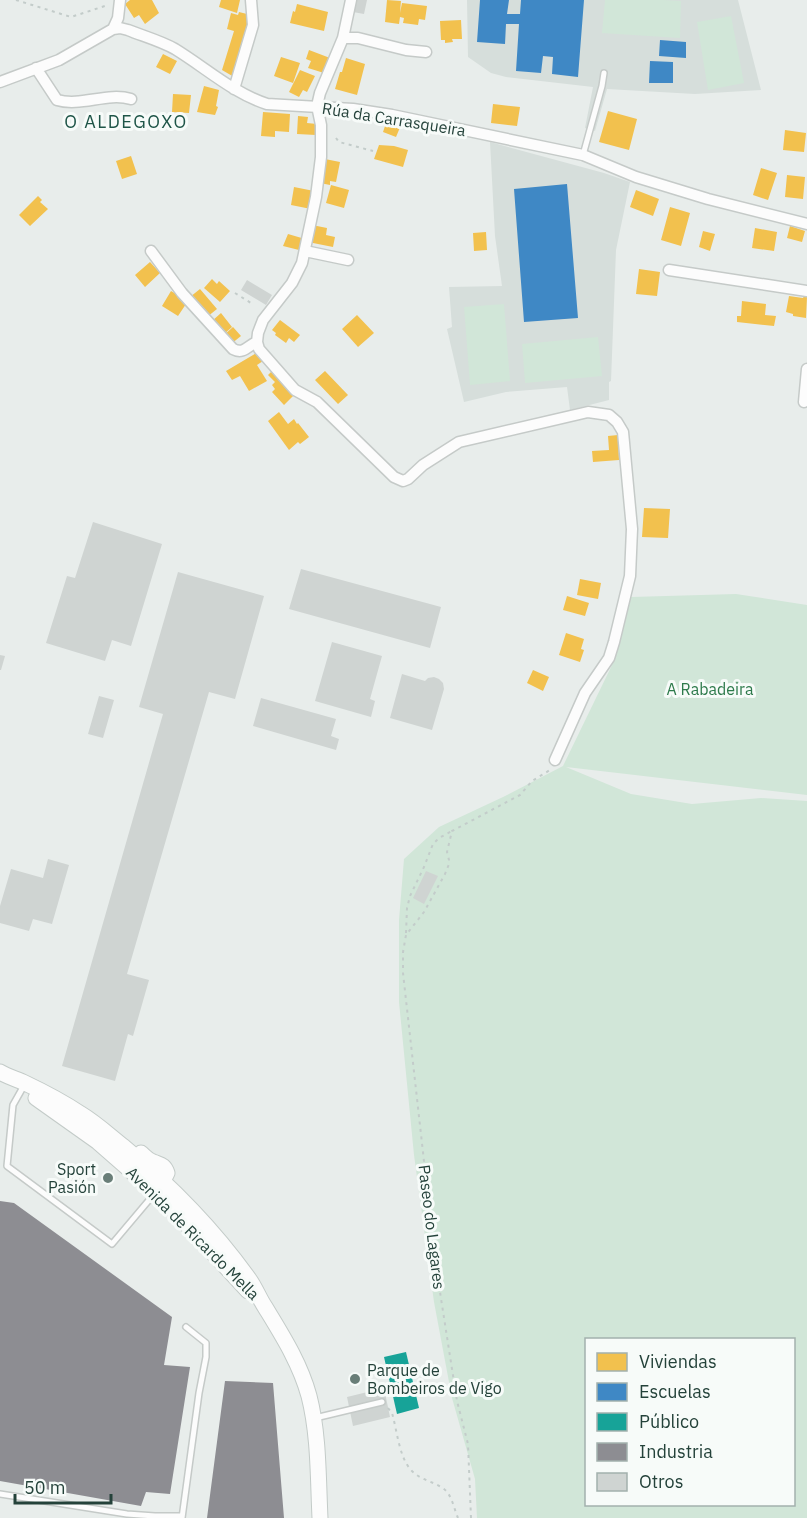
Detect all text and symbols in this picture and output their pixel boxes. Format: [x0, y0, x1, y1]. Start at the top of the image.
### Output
street label: Rúa da Carrasqueira [321, 98, 468, 140]
district label: O ALDEGOXO [64, 110, 188, 133]
park label: A Rabadeira [667, 679, 754, 699]
place label: Sport Pasión [48, 1159, 96, 1197]
street label: Avenida de Ricardo Mella [122, 1162, 264, 1304]
street label: Paseo do Lagares [414, 1164, 450, 1290]
marker: Sport Pasión [101, 1171, 115, 1185]
legend [585, 1338, 795, 1506]
text: Viviendas [639, 1350, 717, 1373]
place label: Parque de Bombeiros de Vigo [367, 1360, 502, 1398]
marker: Parque de Bombeiros de Vigo [348, 1372, 362, 1386]
text: Escuelas [639, 1380, 711, 1403]
text: Público [639, 1410, 699, 1433]
text: Industria [639, 1440, 713, 1463]
scale bar [15, 1467, 111, 1505]
text: Otros [639, 1470, 683, 1493]
text: 50 m [24, 1476, 66, 1499]

